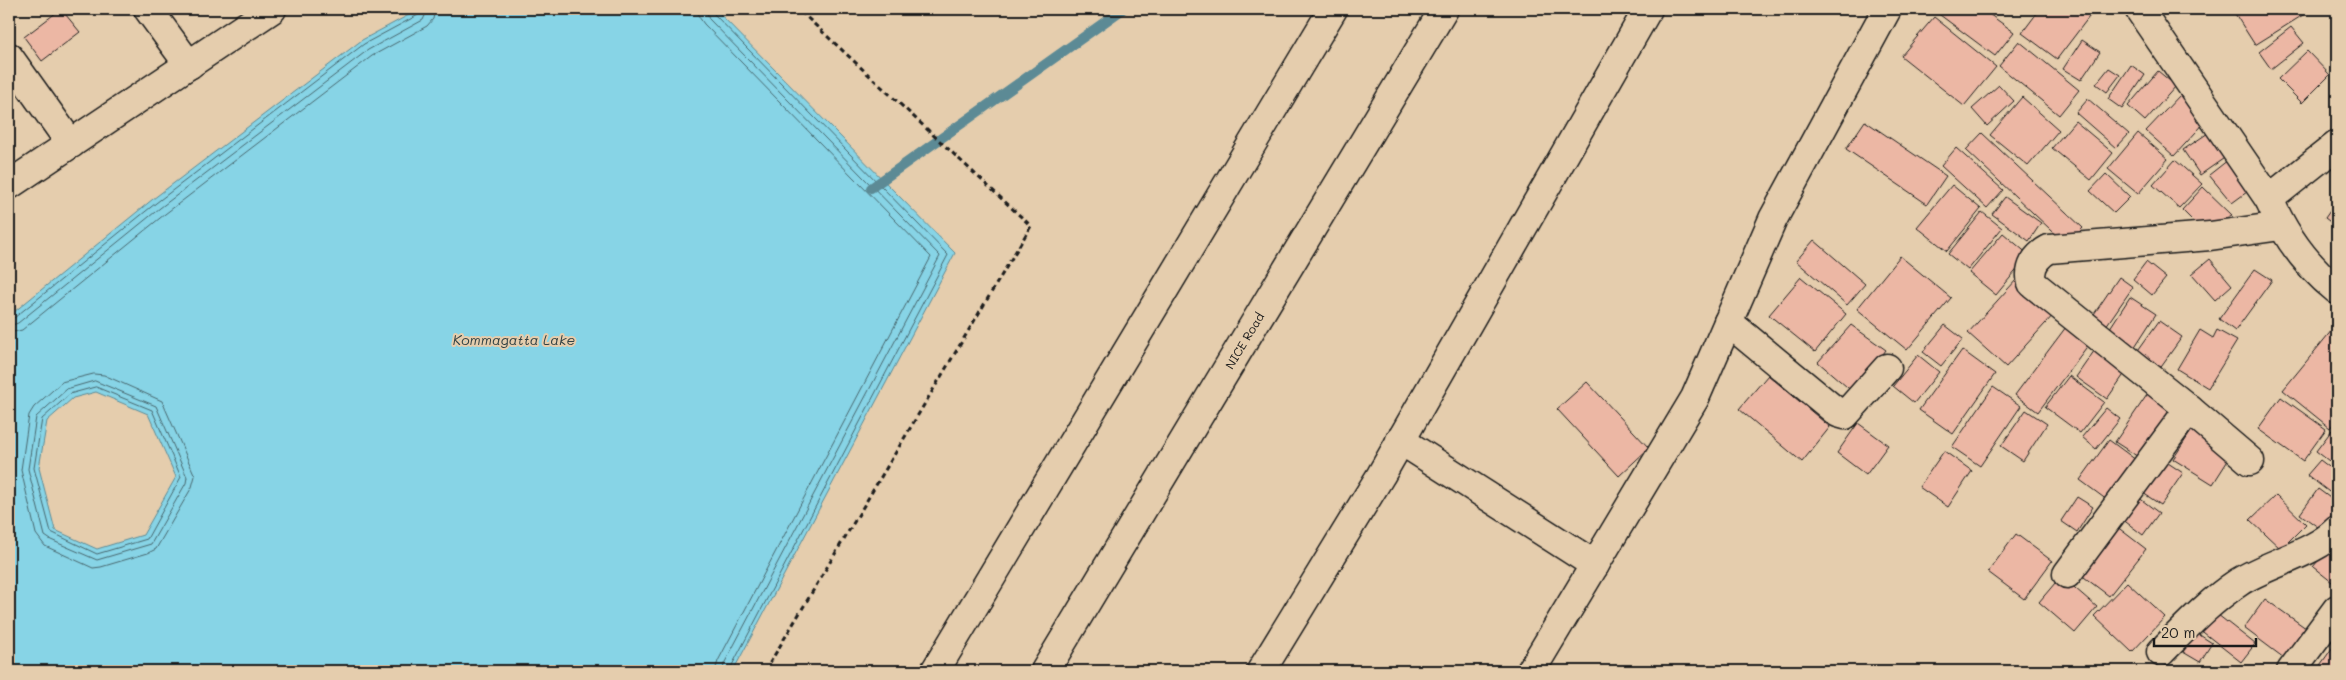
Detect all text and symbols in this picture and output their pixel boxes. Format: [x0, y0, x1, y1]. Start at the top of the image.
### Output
street label: NICE Road [1221, 309, 1267, 372]
water label: Kommagatta Lake [453, 330, 575, 349]
scale bar [2154, 615, 2256, 647]
text: 20 m [2161, 622, 2195, 642]

